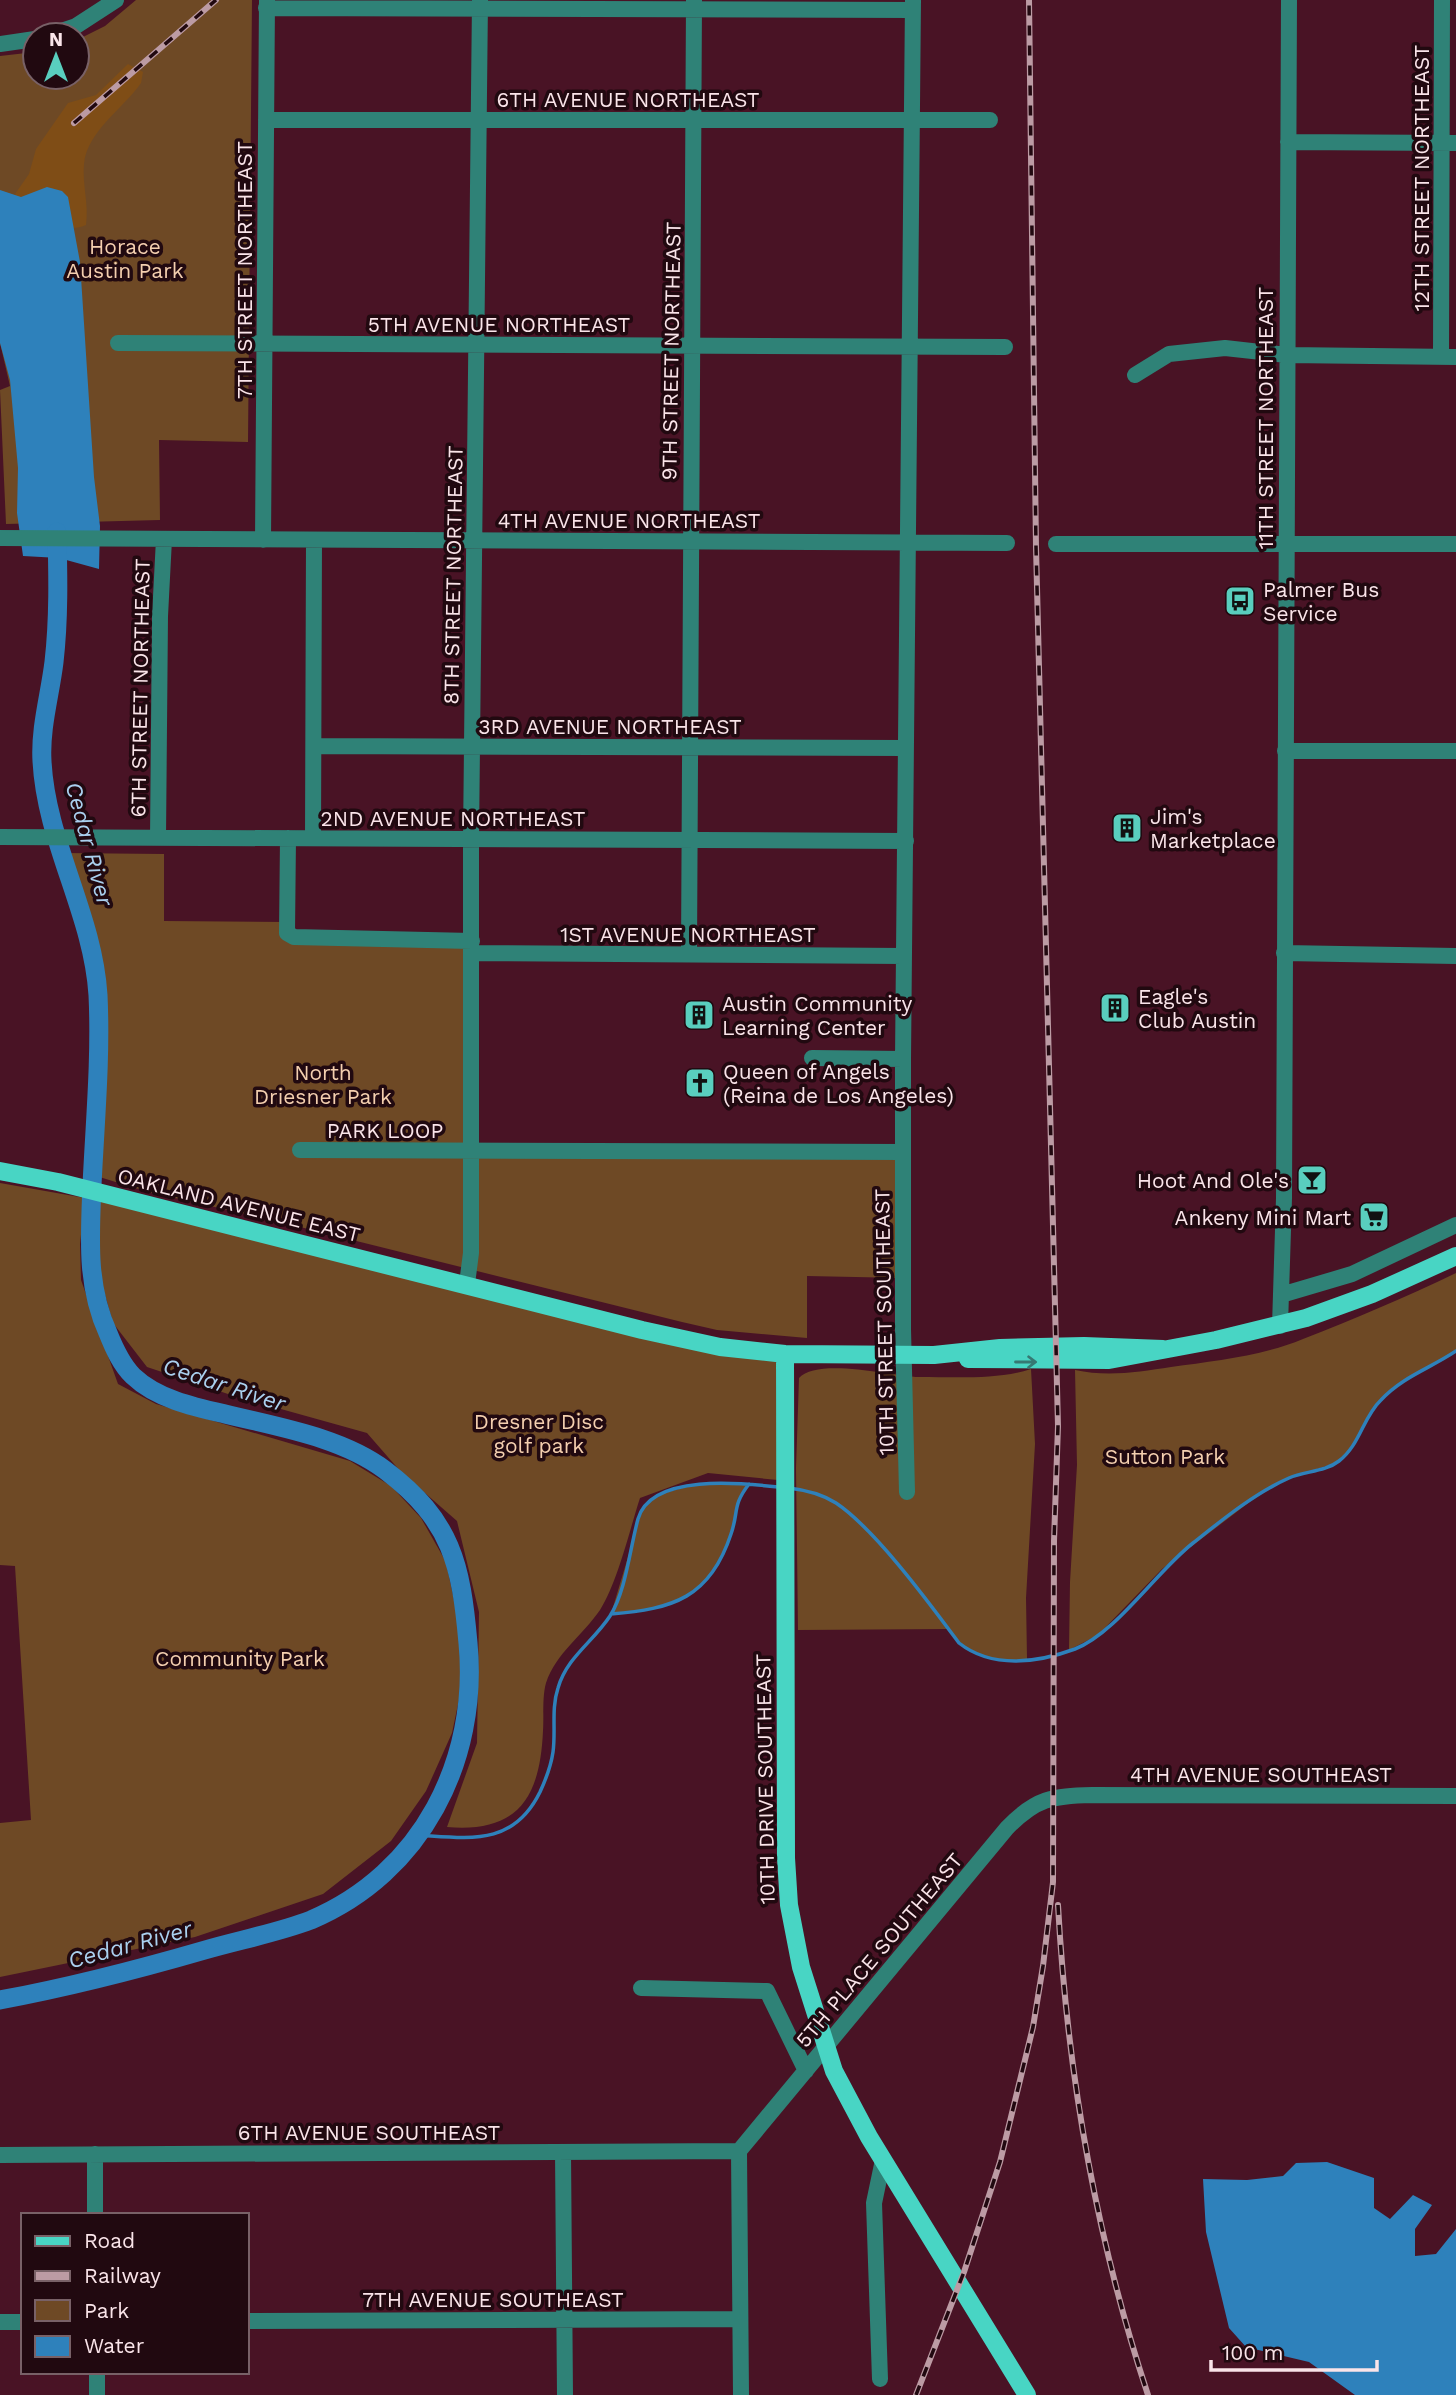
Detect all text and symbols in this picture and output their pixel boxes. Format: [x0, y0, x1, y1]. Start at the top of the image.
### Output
north arrow [21, 21, 91, 91]
text: N [49, 28, 63, 51]
street label: 12TH STREET NORTHEAST [1409, 44, 1434, 311]
street label: 6TH AVENUE NORTHEAST [496, 87, 760, 112]
street label: 7TH STREET NORTHEAST [232, 141, 257, 399]
street label: 9TH STREET NORTHEAST [656, 221, 686, 481]
park label: Horace Austin Park [66, 234, 184, 283]
street label: 11TH STREET NORTHEAST [1253, 286, 1278, 549]
street label: 5TH AVENUE NORTHEAST [368, 312, 631, 337]
street label: 8TH STREET NORTHEAST [438, 445, 468, 705]
street label: 4TH AVENUE NORTHEAST [498, 508, 761, 533]
street label: 6TH STREET NORTHEAST [125, 558, 155, 818]
place label: Palmer Bus Service [1263, 577, 1379, 626]
bus stop icon: Palmer Bus Service [1223, 584, 1257, 618]
street label: 3RD AVENUE NORTHEAST [478, 714, 742, 739]
water label: Cedar River [59, 779, 119, 910]
place label: Jim's Marketplace [1150, 804, 1276, 853]
street label: 2ND AVENUE NORTHEAST [321, 806, 586, 831]
building icon: Jim's Marketplace [1110, 811, 1144, 845]
street label: 1ST AVENUE NORTHEAST [560, 922, 816, 947]
place label: Eagle's Club Austin [1138, 984, 1256, 1033]
place label: Austin Community Learning Center [722, 991, 913, 1040]
building icon: Eagle's Club Austin [1098, 991, 1132, 1025]
building icon: Austin Community Learning Center [682, 998, 716, 1032]
place label: Queen of Angels (Reina de Los Angeles) [723, 1059, 954, 1108]
park label: North Driesner Park [254, 1060, 392, 1109]
church icon: Queen of Angels (Reina de Los Angeles) [683, 1066, 717, 1100]
street label: PARK LOOP [327, 1118, 443, 1143]
street label: OAKLAND AVENUE EAST [115, 1163, 363, 1247]
bar icon: Hoot And Ole's [1295, 1163, 1329, 1197]
place label: Hoot And Ole's [1137, 1168, 1289, 1193]
street label: 10TH STREET SOUTHEAST [869, 1188, 899, 1456]
supermarket icon: Ankeny Mini Mart [1357, 1200, 1391, 1234]
place label: Ankeny Mini Mart [1175, 1205, 1351, 1230]
water label: Cedar River [159, 1352, 290, 1418]
one-way arrow [1014, 1355, 1037, 1369]
park label: Dresner Disc golf park [474, 1409, 604, 1458]
park label: Sutton Park [1105, 1444, 1225, 1469]
park label: Community Park [155, 1646, 325, 1671]
street label: 10TH DRIVE SOUTHEAST [750, 1653, 780, 1905]
street label: 4TH AVENUE SOUTHEAST [1130, 1762, 1392, 1787]
street label: 5TH PLACE SOUTHEAST [790, 1848, 968, 2052]
water label: Cedar River [65, 1915, 196, 1975]
street label: 6TH AVENUE SOUTHEAST [238, 2120, 501, 2145]
legend [21, 2213, 248, 2374]
text: Road [84, 2228, 135, 2253]
text: Railway [84, 2263, 161, 2288]
street label: 7TH AVENUE SOUTHEAST [362, 2287, 624, 2312]
text: Park [84, 2298, 129, 2323]
scale bar [1211, 2328, 1377, 2372]
text: Water [84, 2333, 145, 2358]
text: 100 m [1222, 2340, 1284, 2365]

